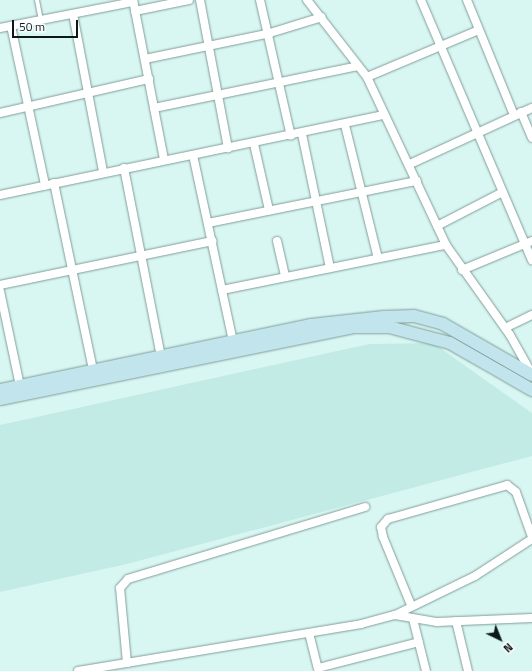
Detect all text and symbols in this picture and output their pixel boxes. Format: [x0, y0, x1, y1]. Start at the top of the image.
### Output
scale bar [14, 12, 80, 38]
text: 50 m [19, 17, 45, 36]
north arrow [480, 619, 520, 659]
text: N [500, 639, 516, 656]

